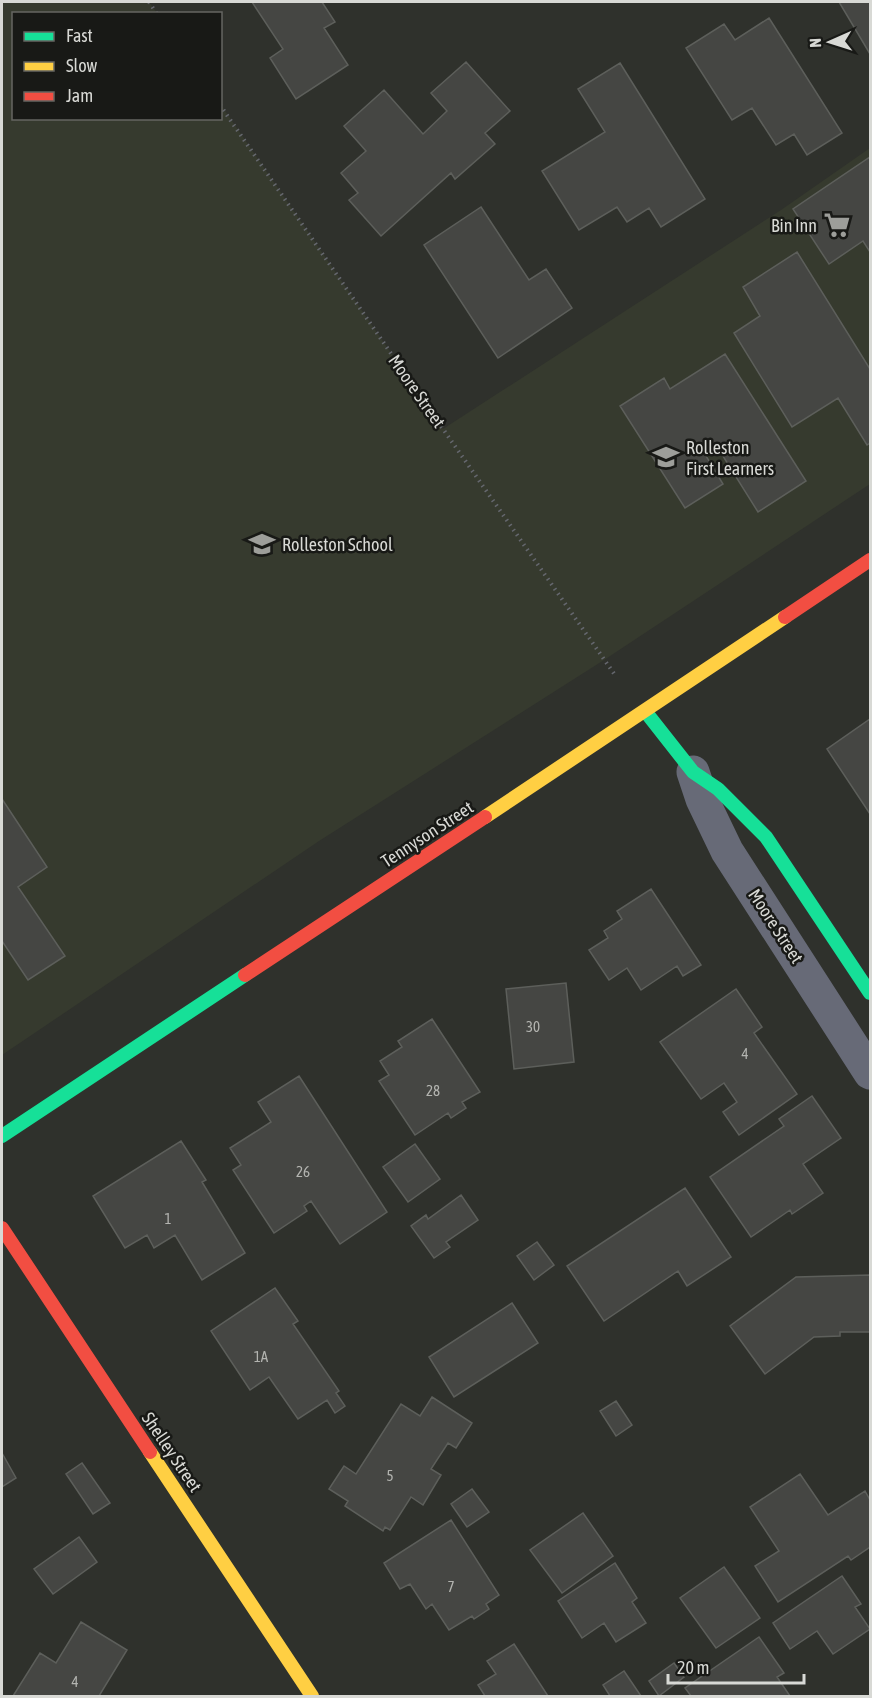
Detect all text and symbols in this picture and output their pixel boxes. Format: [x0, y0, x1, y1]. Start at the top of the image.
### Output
legend [12, 12, 222, 120]
north arrow [800, 12, 860, 72]
text: Fast [66, 25, 93, 46]
text: N [806, 38, 824, 48]
text: Slow [66, 55, 97, 76]
text: Jam [66, 85, 93, 106]
supermarket icon: Bin Inn [822, 210, 852, 240]
place label: Bin Inn [771, 215, 817, 236]
street label: Moore Street [384, 350, 450, 432]
place label: Rolleston First Learners [686, 437, 774, 479]
school or university icon: Rolleston First Learners [651, 442, 681, 472]
school or university icon: Rolleston School [247, 529, 277, 559]
place label: Rolleston School [282, 534, 393, 555]
street label: Tennyson Street [377, 796, 477, 872]
street label: Moore Street [744, 885, 808, 967]
house number: 30 [526, 1018, 540, 1035]
house number: 4 [741, 1045, 749, 1062]
house number: 28 [426, 1082, 440, 1099]
house number: 26 [296, 1163, 310, 1180]
house number: 1 [164, 1210, 172, 1227]
house number: 1A [254, 1348, 269, 1365]
street label: Shelley Street [138, 1408, 206, 1496]
house number: 5 [386, 1467, 394, 1484]
house number: 7 [447, 1578, 455, 1595]
scale bar [668, 1647, 804, 1685]
text: 20 m [677, 1657, 709, 1678]
house number: 4 [71, 1673, 79, 1690]

